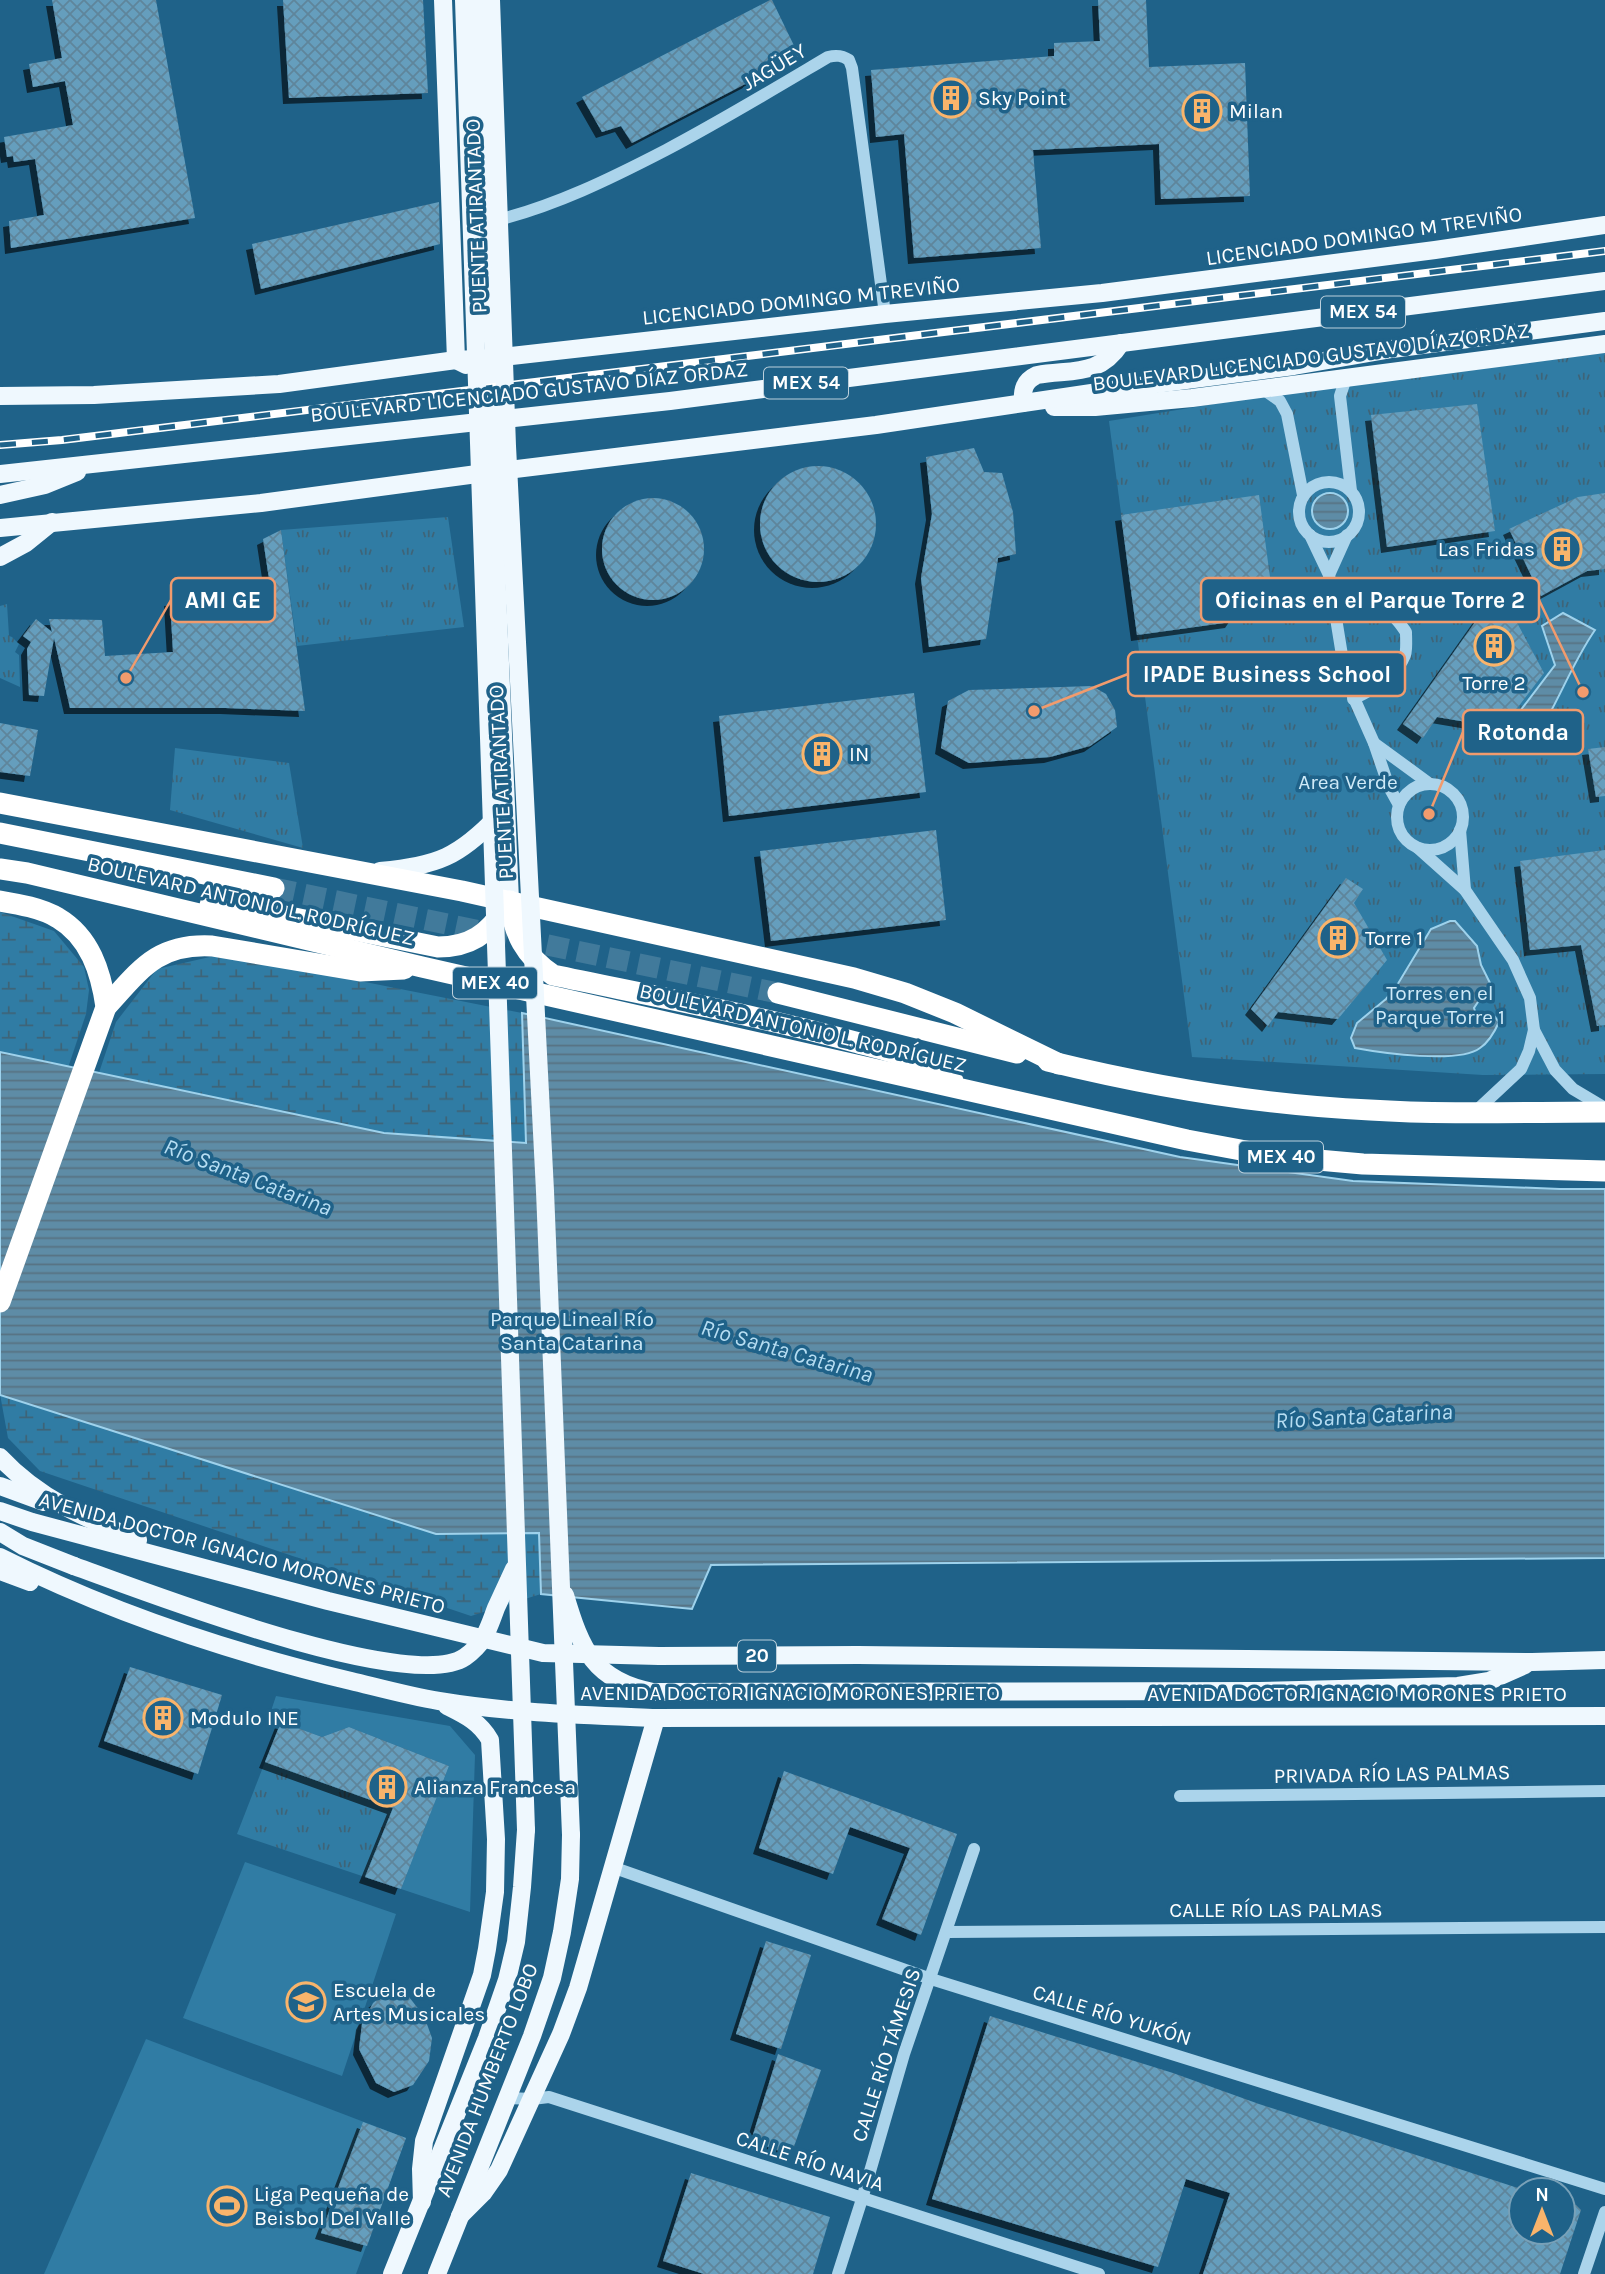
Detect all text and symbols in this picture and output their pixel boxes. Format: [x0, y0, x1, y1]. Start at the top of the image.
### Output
street label: JAGÜEY [737, 38, 811, 96]
building icon: Sky Point [930, 77, 972, 119]
place label: Sky Point [978, 86, 1067, 110]
building icon: Milan [1181, 90, 1223, 132]
place label: Milan [1229, 99, 1283, 123]
street label: PUENTE ATIRANTADO [461, 118, 491, 314]
street label: LICENCIADO DOMINGO M TREVIÑO [1204, 202, 1524, 270]
street label: LICENCIADO DOMINGO M TREVIÑO [641, 272, 961, 330]
road number: MEX 54 [1321, 296, 1405, 328]
street label: BOULEVARD LICENCIADO GUSTAVO DÍAZ ORDAZ [1091, 318, 1531, 396]
street label: BOULEVARD LICENCIADO GUSTAVO DÍAZ ORDAZ [309, 357, 749, 427]
road number: MEX 54 [764, 368, 848, 398]
building icon: Las Fridas [1541, 528, 1583, 570]
place label: Las Fridas [1438, 537, 1535, 561]
callout: AMI GE [171, 578, 275, 622]
callout: Oficinas en el Parque Torre 2 [1201, 578, 1539, 622]
text: AMI GE [185, 587, 261, 614]
text: Oficinas en el Parque Torre 2 [1215, 587, 1525, 614]
building icon: Torre 2 [1473, 625, 1515, 667]
callout: IPADE Business School [1128, 652, 1405, 696]
text: IPADE Business School [1143, 661, 1391, 688]
place label: Torre 2 [1462, 671, 1526, 695]
street label: PUENTE ATIRANTADO [484, 684, 518, 880]
callout: Rotonda [1463, 710, 1583, 754]
text: Rotonda [1477, 719, 1569, 746]
building icon: IN [801, 733, 843, 775]
place label: IN [849, 742, 869, 766]
park label: Area Verde [1298, 770, 1398, 794]
street label: BOULEVARD ANTONIO L. RODRÍGUEZ [85, 852, 417, 950]
building icon: Torre 1 [1317, 917, 1359, 959]
place label: Torre 1 [1365, 926, 1423, 950]
road number: MEX 40 [453, 967, 537, 998]
street label: BOULEVARD ANTONIO L. RODRÍGUEZ [637, 979, 969, 1077]
park label: Torres en el Parque Torre 1 [1375, 981, 1505, 1029]
water label: Río Santa Catarina [160, 1133, 336, 1221]
road number: MEX 40 [1239, 1142, 1323, 1172]
park label: Parque Lineal Río Santa Catarina [490, 1307, 654, 1355]
water label: Río Santa Catarina [698, 1314, 876, 1388]
water label: Río Santa Catarina [1275, 1398, 1453, 1434]
street label: AVENIDA DOCTOR IGNACIO MORONES PRIETO [36, 1487, 448, 1619]
road number: 20 [738, 1640, 776, 1672]
street label: AVENIDA DOCTOR IGNACIO MORONES PRIETO [580, 1681, 1000, 1705]
street label: AVENIDA DOCTOR IGNACIO MORONES PRIETO [1147, 1682, 1567, 1706]
building icon: Modulo INE [142, 1697, 184, 1739]
place label: Modulo INE [190, 1706, 299, 1730]
street label: PRIVADA RÍO LAS PALMAS [1274, 1760, 1510, 1788]
building icon: Alianza Francesa [366, 1766, 408, 1808]
place label: Alianza Francesa [414, 1775, 576, 1799]
street label: CALLE RÍO LAS PALMAS [1169, 1898, 1383, 1922]
street label: AVENIDA HUMBERTO LOBO [431, 1960, 543, 2200]
street label: CALLE RÍO TÁMESIS [847, 1965, 925, 2145]
place label: Escuela de Artes Musicales [333, 1978, 485, 2026]
street label: CALLE RÍO YUKÓN [1030, 1979, 1194, 2051]
school or university icon: Escuela de Artes Musicales [285, 1981, 327, 2023]
street label: CALLE RÍO NAVIA [733, 2126, 887, 2196]
north arrow [1507, 2176, 1577, 2246]
place label: Liga Pequeña de Beisbol Del Valle [254, 2182, 411, 2230]
text: N [1535, 2184, 1549, 2206]
sports icon: Liga Pequeña de Beisbol Del Valle [206, 2185, 248, 2227]

